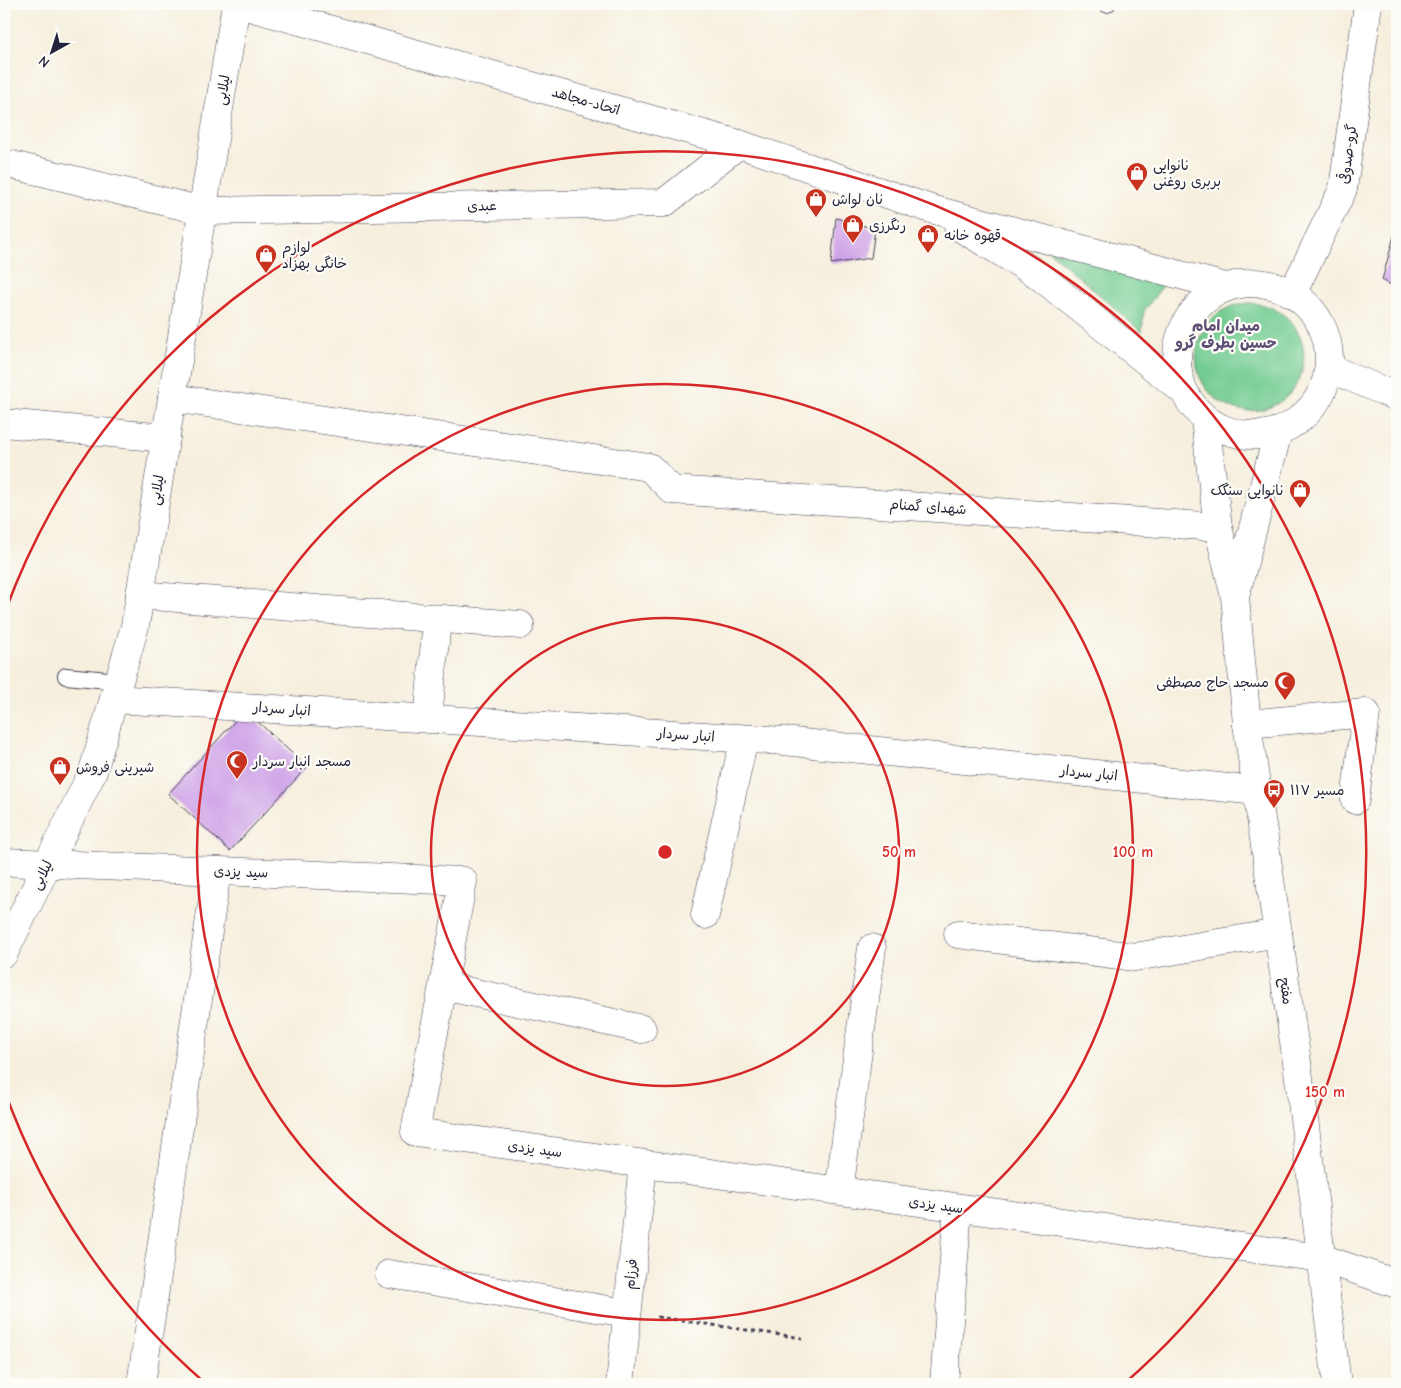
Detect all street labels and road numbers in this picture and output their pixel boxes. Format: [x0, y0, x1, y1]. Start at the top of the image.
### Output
street label: لیلابی [212, 74, 234, 106]
street label: اتحاد-مجاهد [550, 83, 622, 119]
street label: گرو-صدوقی [1335, 123, 1362, 185]
street label: عبدی [467, 197, 497, 215]
street label: لیلابی [146, 474, 168, 506]
street label: شهدای گمنام [889, 496, 967, 520]
street label: انبار سردار [252, 698, 311, 719]
street label: انبار سردار [656, 724, 715, 745]
street label: انبار سردار [1059, 761, 1118, 784]
street label: لیلابی [28, 858, 56, 892]
street label: سید یزدی [213, 863, 269, 881]
street label: مفتح [1275, 976, 1296, 1006]
street label: سید یزدی [507, 1137, 563, 1161]
street label: سید یزدی [908, 1193, 964, 1217]
street label: فرزام [621, 1258, 643, 1290]

